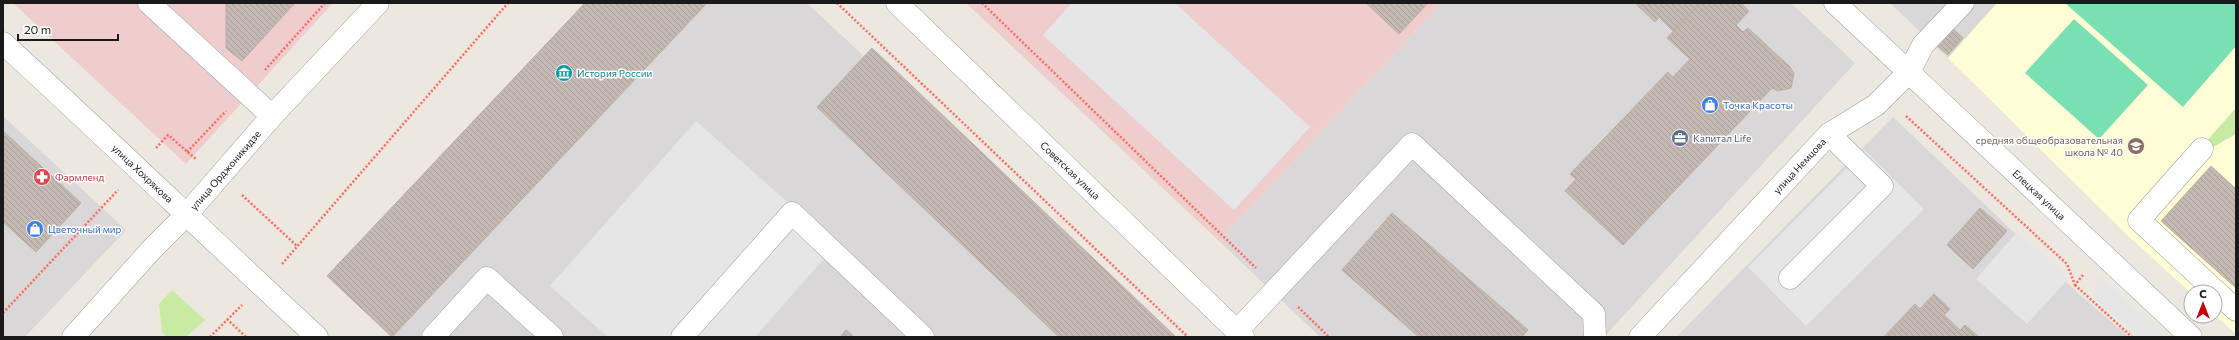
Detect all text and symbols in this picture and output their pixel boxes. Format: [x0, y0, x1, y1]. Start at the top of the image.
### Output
scale bar [18, 16, 118, 42]
text: 20 m [24, 22, 51, 36]
museum icon: История России [554, 63, 574, 83]
place label: История России [577, 67, 652, 79]
shop icon: Точка Красоты [1700, 95, 1720, 115]
place label: Точка Красоты [1723, 99, 1793, 111]
street label: улица Орджоникидзе [187, 128, 263, 212]
office icon: Капитал Life [1670, 128, 1690, 148]
place label: Капитал Life [1693, 132, 1751, 144]
place label: средняя общеобразовательная школа № 40 [1976, 134, 2123, 158]
street label: улица Немцова [1771, 135, 1828, 196]
school or university icon: средняя общеобразовательная школа № 40 [2126, 136, 2146, 156]
street label: Советская улица [1038, 139, 1103, 202]
street label: улица Хохрякова [110, 142, 176, 205]
pharmacy icon: Фармленд [32, 167, 52, 187]
street label: Елецкая улица [2010, 167, 2068, 222]
place label: Фармленд [55, 171, 104, 183]
shop icon: Цветочный мир [25, 219, 45, 239]
place label: Цветочный мир [48, 223, 122, 235]
north arrow [2183, 284, 2223, 324]
text: С [2199, 287, 2207, 300]

